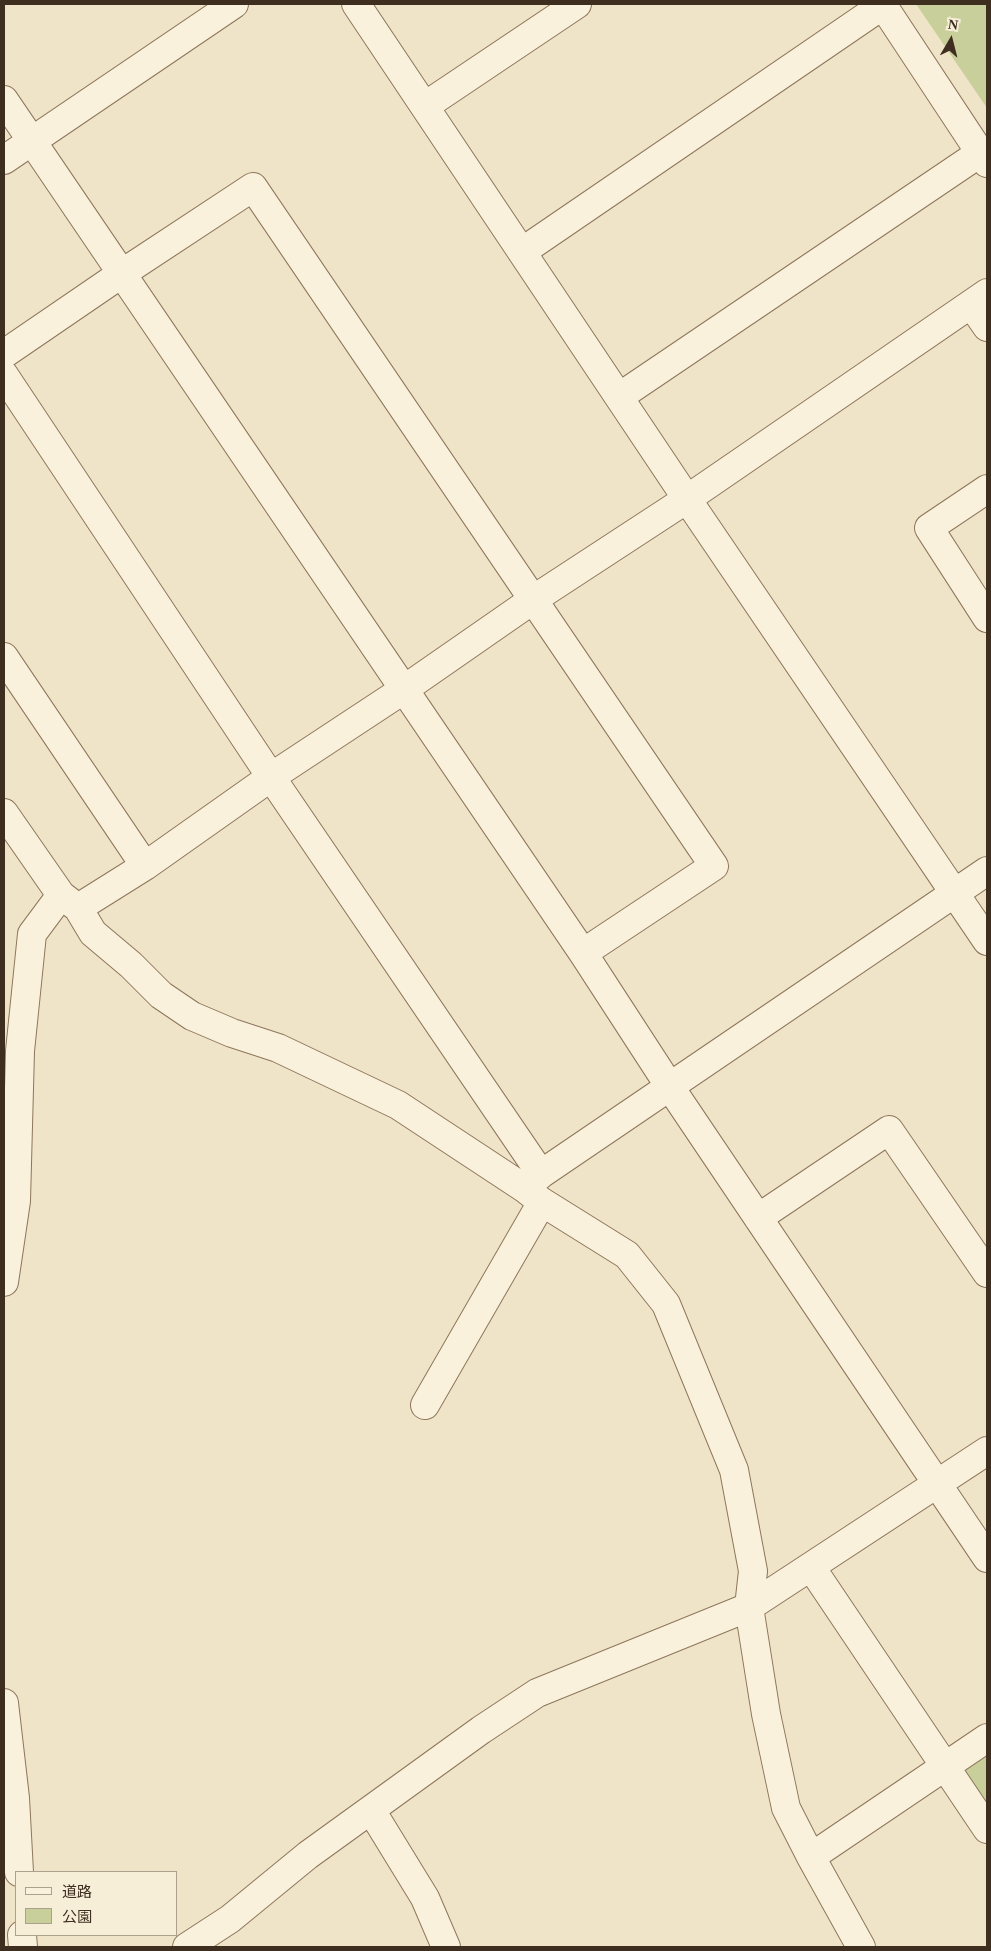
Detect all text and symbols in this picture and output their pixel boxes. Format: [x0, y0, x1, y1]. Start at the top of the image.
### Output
north arrow [926, 15, 976, 65]
text: N [947, 17, 959, 33]
legend [15, 1871, 178, 1936]
text: 道路 [62, 1884, 92, 1900]
text: 公園 [62, 1909, 92, 1925]

